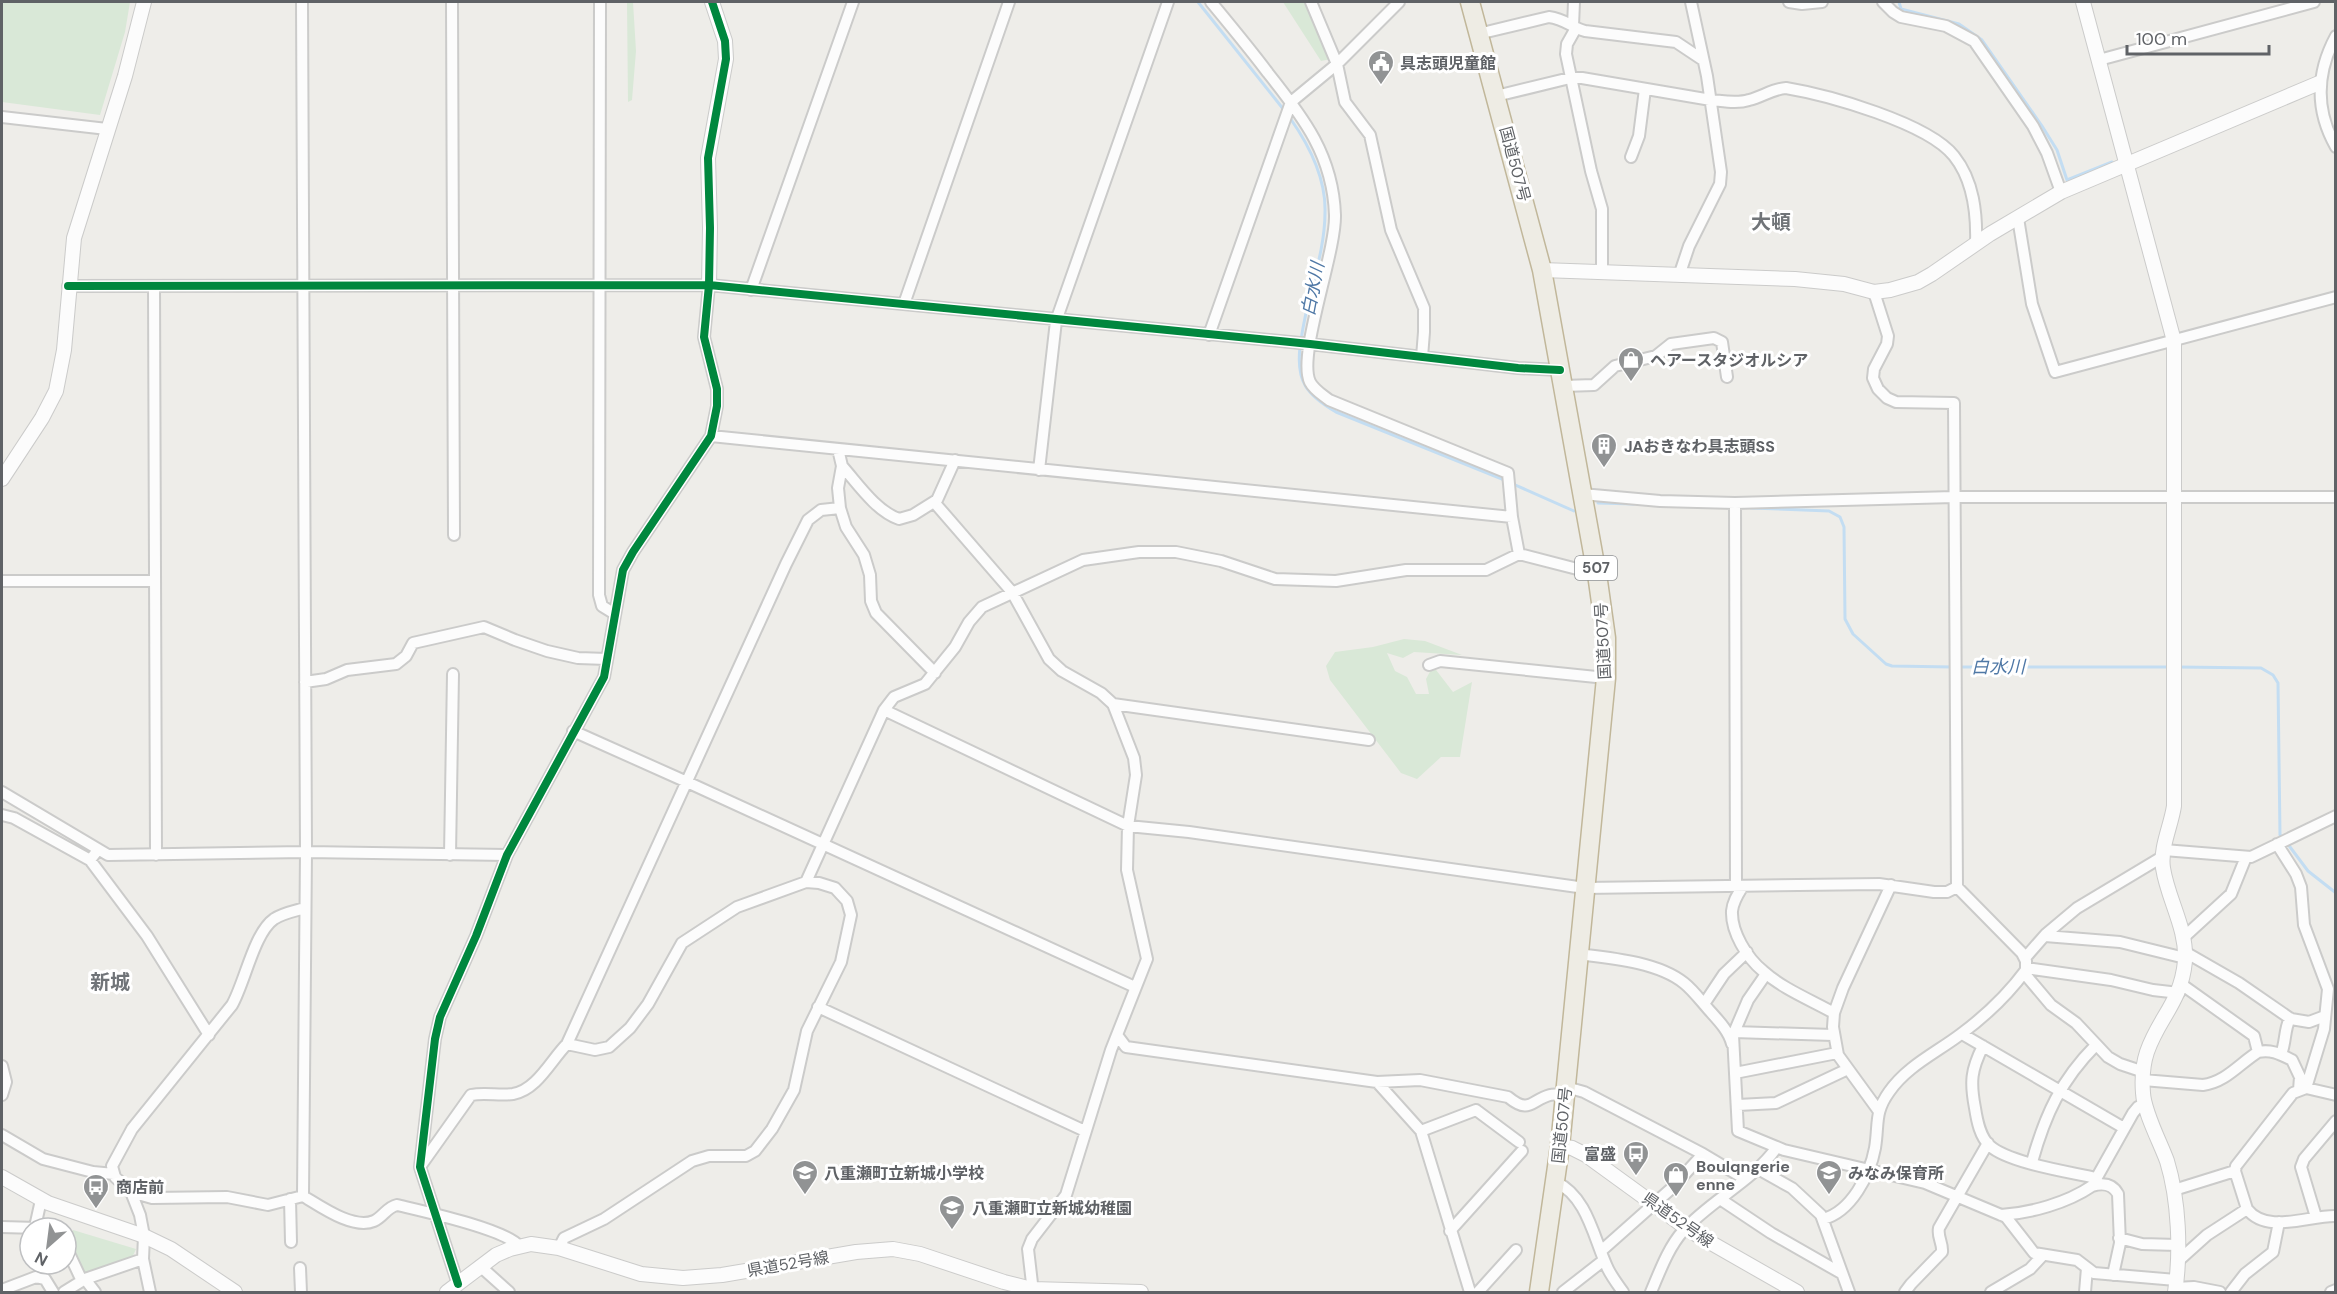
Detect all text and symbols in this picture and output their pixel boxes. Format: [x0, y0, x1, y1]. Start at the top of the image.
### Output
scale bar [2127, 18, 2270, 56]
text: 100 m [2136, 27, 2187, 51]
public building icon: 具志頭児童館 [1366, 48, 1396, 86]
place label: 具志頭児童館 [1400, 53, 1496, 74]
street label: 国道507号 [1495, 124, 1535, 204]
district label: 大頓 [1751, 209, 1791, 235]
water label: 白水川 [1296, 258, 1330, 318]
shop icon: ヘアースタジオルシア [1616, 345, 1646, 383]
place label: ヘアースタジオルシア [1650, 350, 1808, 371]
building icon: JAおきなわ具志頭SS [1589, 431, 1619, 469]
place label: JAおきなわ具志頭SS [1624, 436, 1775, 457]
road number: 507 [1575, 556, 1617, 580]
street label: 国道507号 [1590, 602, 1616, 680]
water label: 白水川 [1971, 655, 2027, 679]
district label: 新城 [90, 969, 130, 995]
street label: 国道507号 [1548, 1086, 1576, 1164]
bus stop icon: 富盛 [1621, 1139, 1651, 1177]
place label: 富盛 [1584, 1144, 1616, 1165]
place label: Boulqngerie enne [1696, 1156, 1790, 1195]
school or university icon: 八重瀬町立新城小学校 [790, 1158, 820, 1196]
school or university icon: みなみ保育所 [1814, 1158, 1844, 1196]
shop icon: Boulqngerie enne [1661, 1160, 1691, 1198]
place label: 八重瀬町立新城小学校 [824, 1163, 984, 1184]
place label: みなみ保育所 [1848, 1163, 1944, 1184]
bus stop icon: 商店前 [81, 1172, 111, 1210]
place label: 商店前 [116, 1177, 164, 1198]
street label: 県道52号線 [1638, 1188, 1718, 1252]
school or university icon: 八重瀬町立新城幼稚園 [937, 1193, 967, 1231]
place label: 八重瀬町立新城幼稚園 [972, 1198, 1132, 1219]
north arrow [18, 1216, 78, 1276]
street label: 県道52号線 [745, 1246, 831, 1282]
text: N [31, 1247, 51, 1271]

